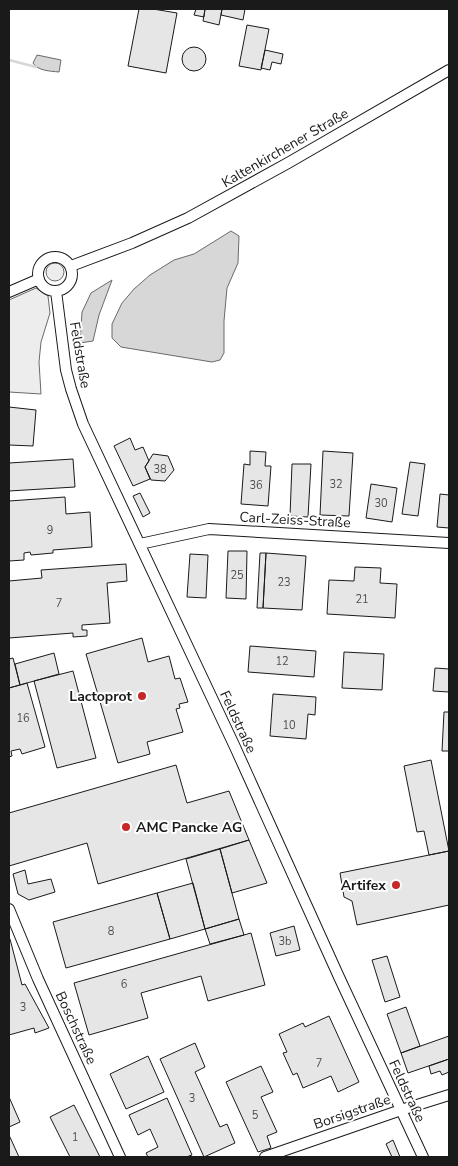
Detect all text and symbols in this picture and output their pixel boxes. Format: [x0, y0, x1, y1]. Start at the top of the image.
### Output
street label: Kaltenkirchener Straße [218, 104, 352, 192]
street label: Feldstraße [65, 320, 95, 390]
house number: 38 [153, 462, 167, 477]
house number: 32 [329, 477, 343, 492]
house number: 36 [249, 478, 263, 493]
house number: 30 [374, 496, 388, 511]
street label: Carl-Zeiss-Straße [239, 508, 351, 532]
house number: 9 [47, 523, 53, 538]
house number: 25 [230, 568, 244, 583]
house number: 23 [277, 575, 291, 590]
house number: 21 [355, 592, 369, 607]
house number: 7 [56, 596, 62, 611]
house number: 12 [275, 654, 289, 669]
place label: Lactoprot [69, 687, 133, 706]
street label: Feldstraße [215, 688, 261, 756]
marker: Lactoprot [136, 690, 148, 702]
house number: 16 [16, 711, 30, 726]
house number: 10 [282, 718, 296, 733]
place label: AMC Pancke AG [136, 818, 242, 837]
marker: AMC Pancke AG [120, 821, 132, 833]
place label: Artifex [341, 876, 386, 895]
marker: Artifex [390, 879, 402, 891]
house number: 8 [108, 924, 115, 939]
house number: 3b [278, 934, 292, 949]
house number: 6 [121, 977, 128, 992]
street label: Boschstraße [51, 988, 101, 1068]
house number: 3 [20, 1000, 26, 1015]
house number: 7 [316, 1056, 322, 1071]
street label: Feldstraße [384, 1057, 430, 1125]
street label: Borsigstraße [311, 1090, 393, 1134]
house number: 3 [189, 1091, 195, 1106]
house number: 5 [252, 1108, 259, 1123]
house number: 1 [72, 1130, 78, 1145]

